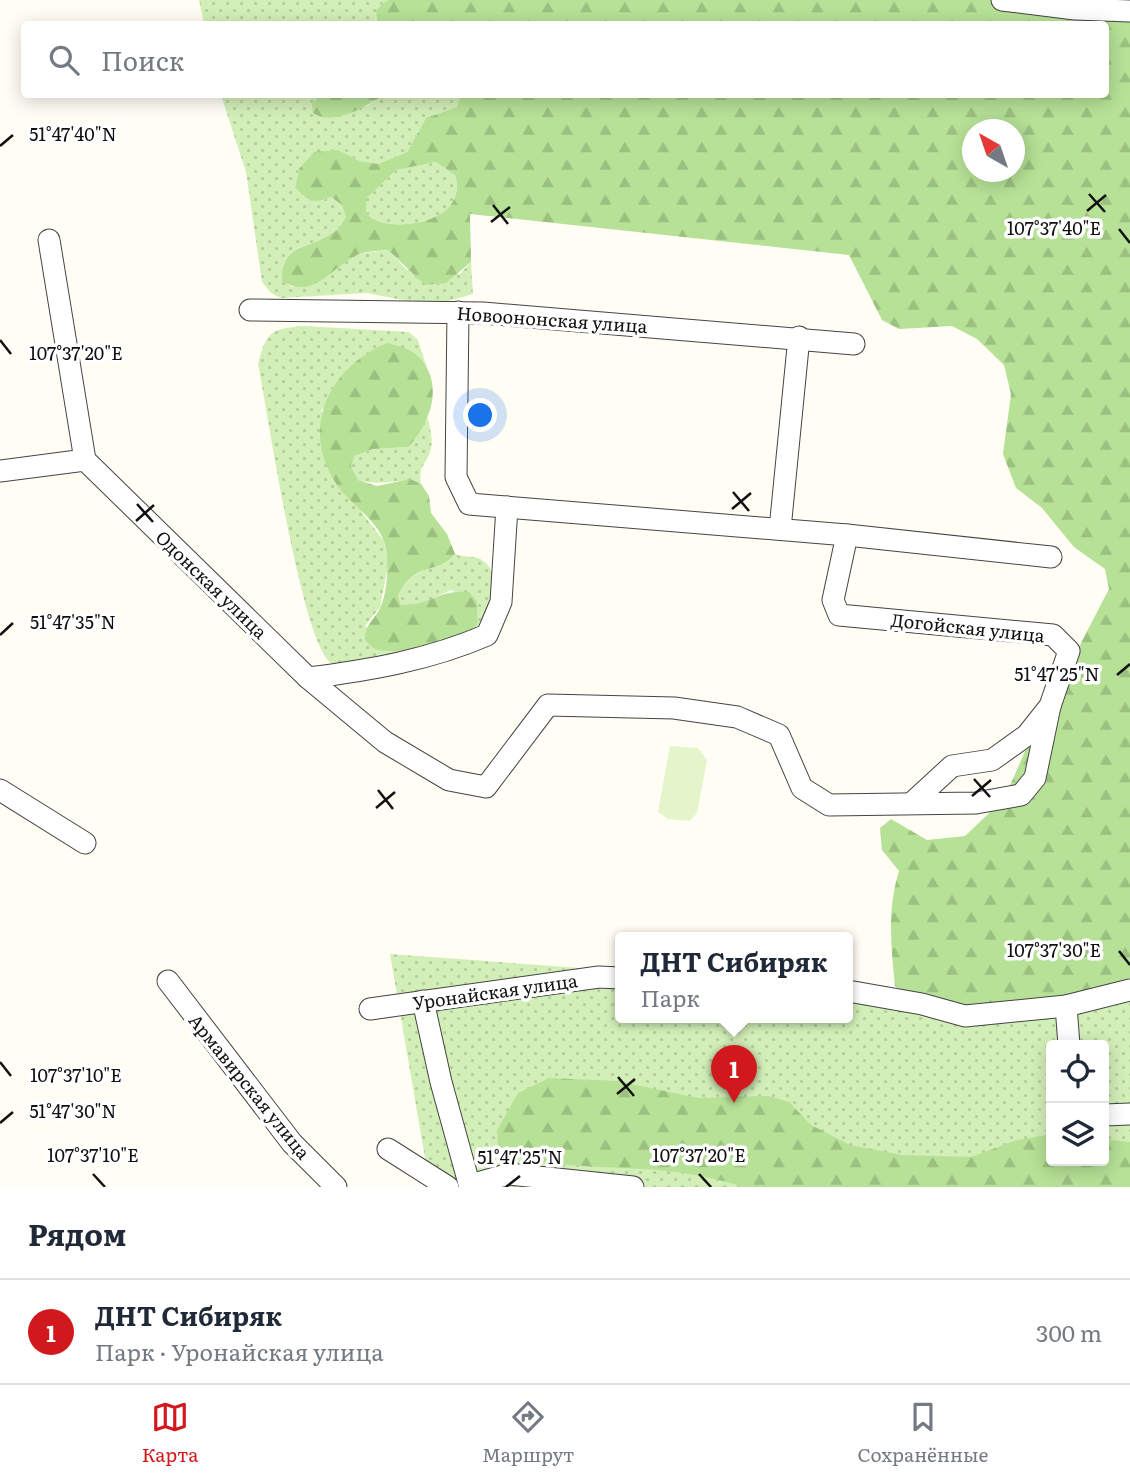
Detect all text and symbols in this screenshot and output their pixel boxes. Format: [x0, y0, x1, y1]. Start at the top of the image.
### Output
search box [21, 21, 1109, 98]
text: Поиск [101, 40, 184, 79]
icon: search [45, 41, 83, 79]
north arrow [962, 119, 1025, 182]
text: 51°47'40"N [29, 120, 117, 147]
text: 107°37'40"E [1007, 214, 1101, 241]
street label: Новоононская улица [456, 299, 649, 339]
text: 107°37'20"E [29, 339, 123, 366]
your location [463, 398, 497, 432]
street label: Одонская улица [150, 524, 274, 645]
street label: Догойская улица [890, 606, 1046, 649]
text: 51°47'35"N [30, 608, 116, 635]
text: 51°47'25"N [1014, 660, 1100, 687]
popup [615, 932, 853, 1023]
text: 107°37'30"E [1007, 936, 1101, 963]
text: ДНТ Сибиряк [640, 941, 828, 980]
street label: Уронайская улица [411, 966, 579, 1016]
text: Парк [640, 980, 700, 1014]
street label: Армавирская улица [183, 1008, 317, 1165]
map controls [1046, 1040, 1109, 1166]
button: locate [1046, 1040, 1109, 1103]
pin: 1 [711, 1045, 757, 1103]
text: 107°37'10"E [30, 1061, 122, 1088]
text: 51°47'30"N [29, 1097, 117, 1124]
button: layers [1046, 1103, 1109, 1166]
text: 107°37'10"E [47, 1141, 139, 1168]
text: 107°37'20"E [652, 1141, 746, 1168]
text: 51°47'25"N [477, 1143, 563, 1170]
text: Рядом [28, 1211, 126, 1255]
text: ДНТ Сибиряк [95, 1295, 282, 1334]
text: 1 [46, 1315, 56, 1349]
text: 300 m [1036, 1315, 1102, 1349]
text: Парк · Уронайская улица [95, 1334, 384, 1368]
tab: Карта [142, 1398, 199, 1468]
tab: Маршрут [482, 1398, 574, 1468]
tab: Сохранённые [858, 1398, 988, 1468]

